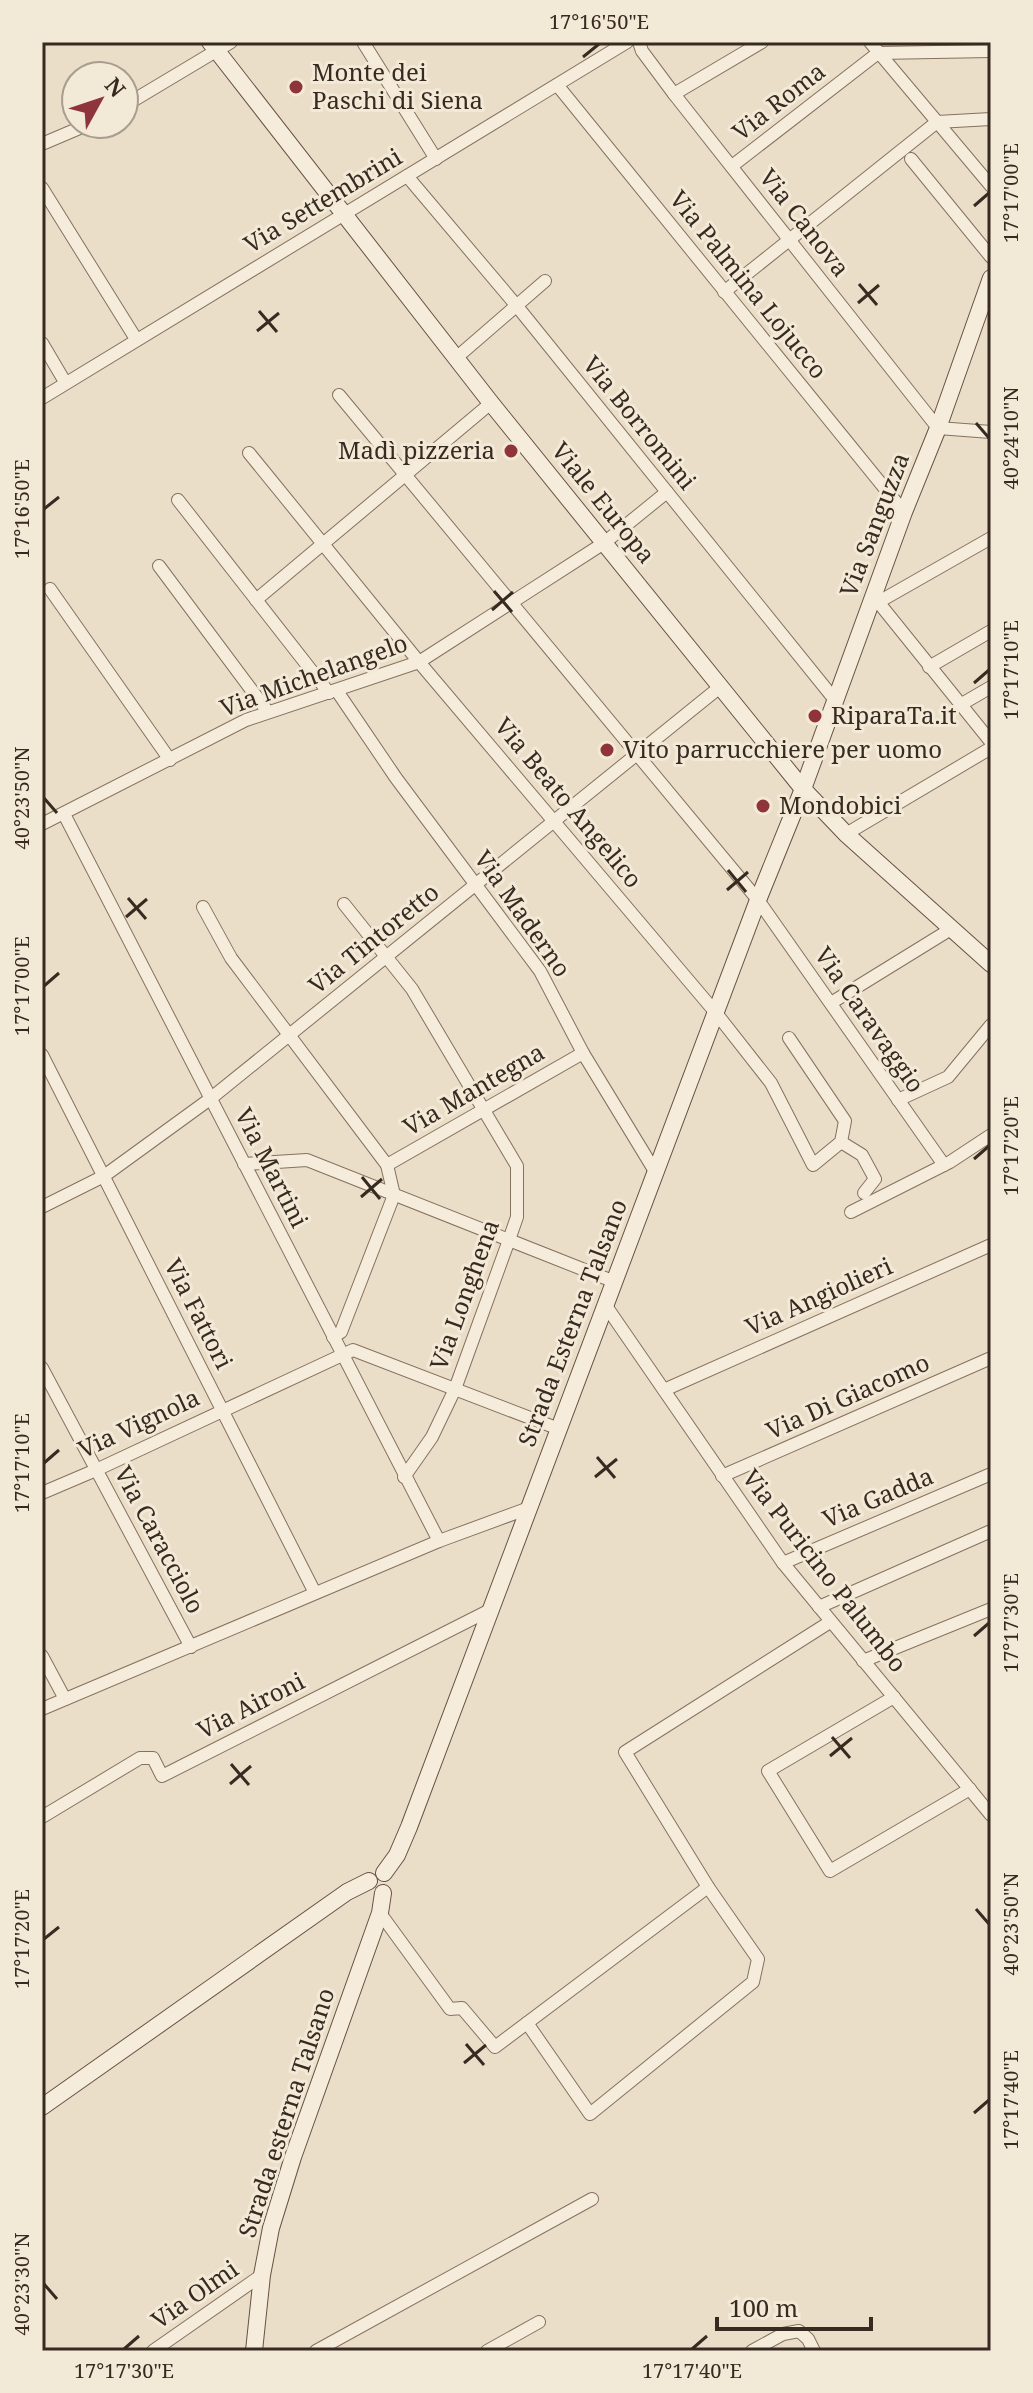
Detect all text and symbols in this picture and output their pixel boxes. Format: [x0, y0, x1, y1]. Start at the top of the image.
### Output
text: 17°16'50"E [549, 8, 649, 35]
street label: Via Roma [725, 54, 831, 148]
place label: Monte dei Paschi di Siena [312, 55, 483, 116]
north arrow [60, 60, 140, 140]
text: N [99, 70, 133, 103]
marker: Monte dei Paschi di Siena [287, 78, 305, 96]
street label: Via Settembrini [237, 139, 408, 260]
text: 17°17'00"E [997, 143, 1024, 243]
street label: Via Canova [753, 161, 858, 283]
street label: Via Palmina Lojucco [663, 183, 835, 385]
street label: Via Borromini [576, 348, 705, 496]
text: 40°24'10"N [997, 387, 1024, 489]
place label: Madì pizzeria [338, 433, 495, 466]
street label: Viale Europa [545, 434, 663, 570]
marker: Madì pizzeria [502, 442, 520, 460]
street label: Via Sanguzza [831, 448, 916, 601]
text: 17°16'50"E [8, 459, 35, 559]
text: 17°17'10"E [997, 620, 1024, 720]
street label: Via Michelangelo [215, 625, 412, 724]
place label: RiparaTa.it [831, 698, 957, 731]
marker: RiparaTa.it [806, 707, 824, 725]
street label: Via Beato Angelico [488, 710, 650, 894]
place label: Vito parrucchiere per uomo [623, 732, 942, 765]
marker: Vito parrucchiere per uomo [598, 741, 616, 759]
text: 40°23'50"N [8, 747, 35, 849]
place label: Mondobici [779, 788, 902, 821]
marker: Mondobici [754, 797, 772, 815]
street label: Via Maderno [467, 843, 579, 983]
street label: Via Tintoretto [301, 875, 445, 1001]
text: 17°17'00"E [8, 936, 35, 1036]
street label: Via Caravaggio [808, 940, 933, 1099]
street label: Via Mantegna [396, 1035, 550, 1143]
text: 17°17'20"E [997, 1096, 1024, 1196]
street label: Via Martini [228, 1102, 317, 1233]
street label: Strada Esterna Talsano [509, 1194, 634, 1451]
street label: Via Longhena [421, 1215, 506, 1374]
street label: Via Angiolieri [740, 1248, 897, 1343]
street label: Via Fattori [157, 1252, 241, 1375]
street label: Via Di Giacomo [761, 1345, 934, 1446]
street label: Via Vignola [72, 1380, 205, 1465]
text: 17°17'10"E [8, 1413, 35, 1513]
street label: Via Gadda [817, 1459, 938, 1535]
street label: Via Caracciolo [108, 1460, 213, 1619]
street label: Via Puricino Palumbo [735, 1462, 915, 1678]
text: 17°17'30"E [997, 1573, 1024, 1673]
street label: Via Aironi [191, 1663, 310, 1746]
text: 40°23'50"N [997, 1873, 1024, 1975]
text: 17°17'20"E [8, 1889, 35, 1989]
street label: Strada esterna Talsano [230, 1984, 342, 2241]
text: 17°17'40"E [997, 2050, 1024, 2150]
text: 40°23'30"N [8, 2233, 35, 2335]
street label: Via Olmi [144, 2252, 245, 2336]
scale bar [717, 2281, 871, 2331]
text: 100 m [729, 2291, 798, 2324]
text: 17°17'30"E [74, 2357, 174, 2384]
text: 17°17'40"E [642, 2357, 742, 2384]

